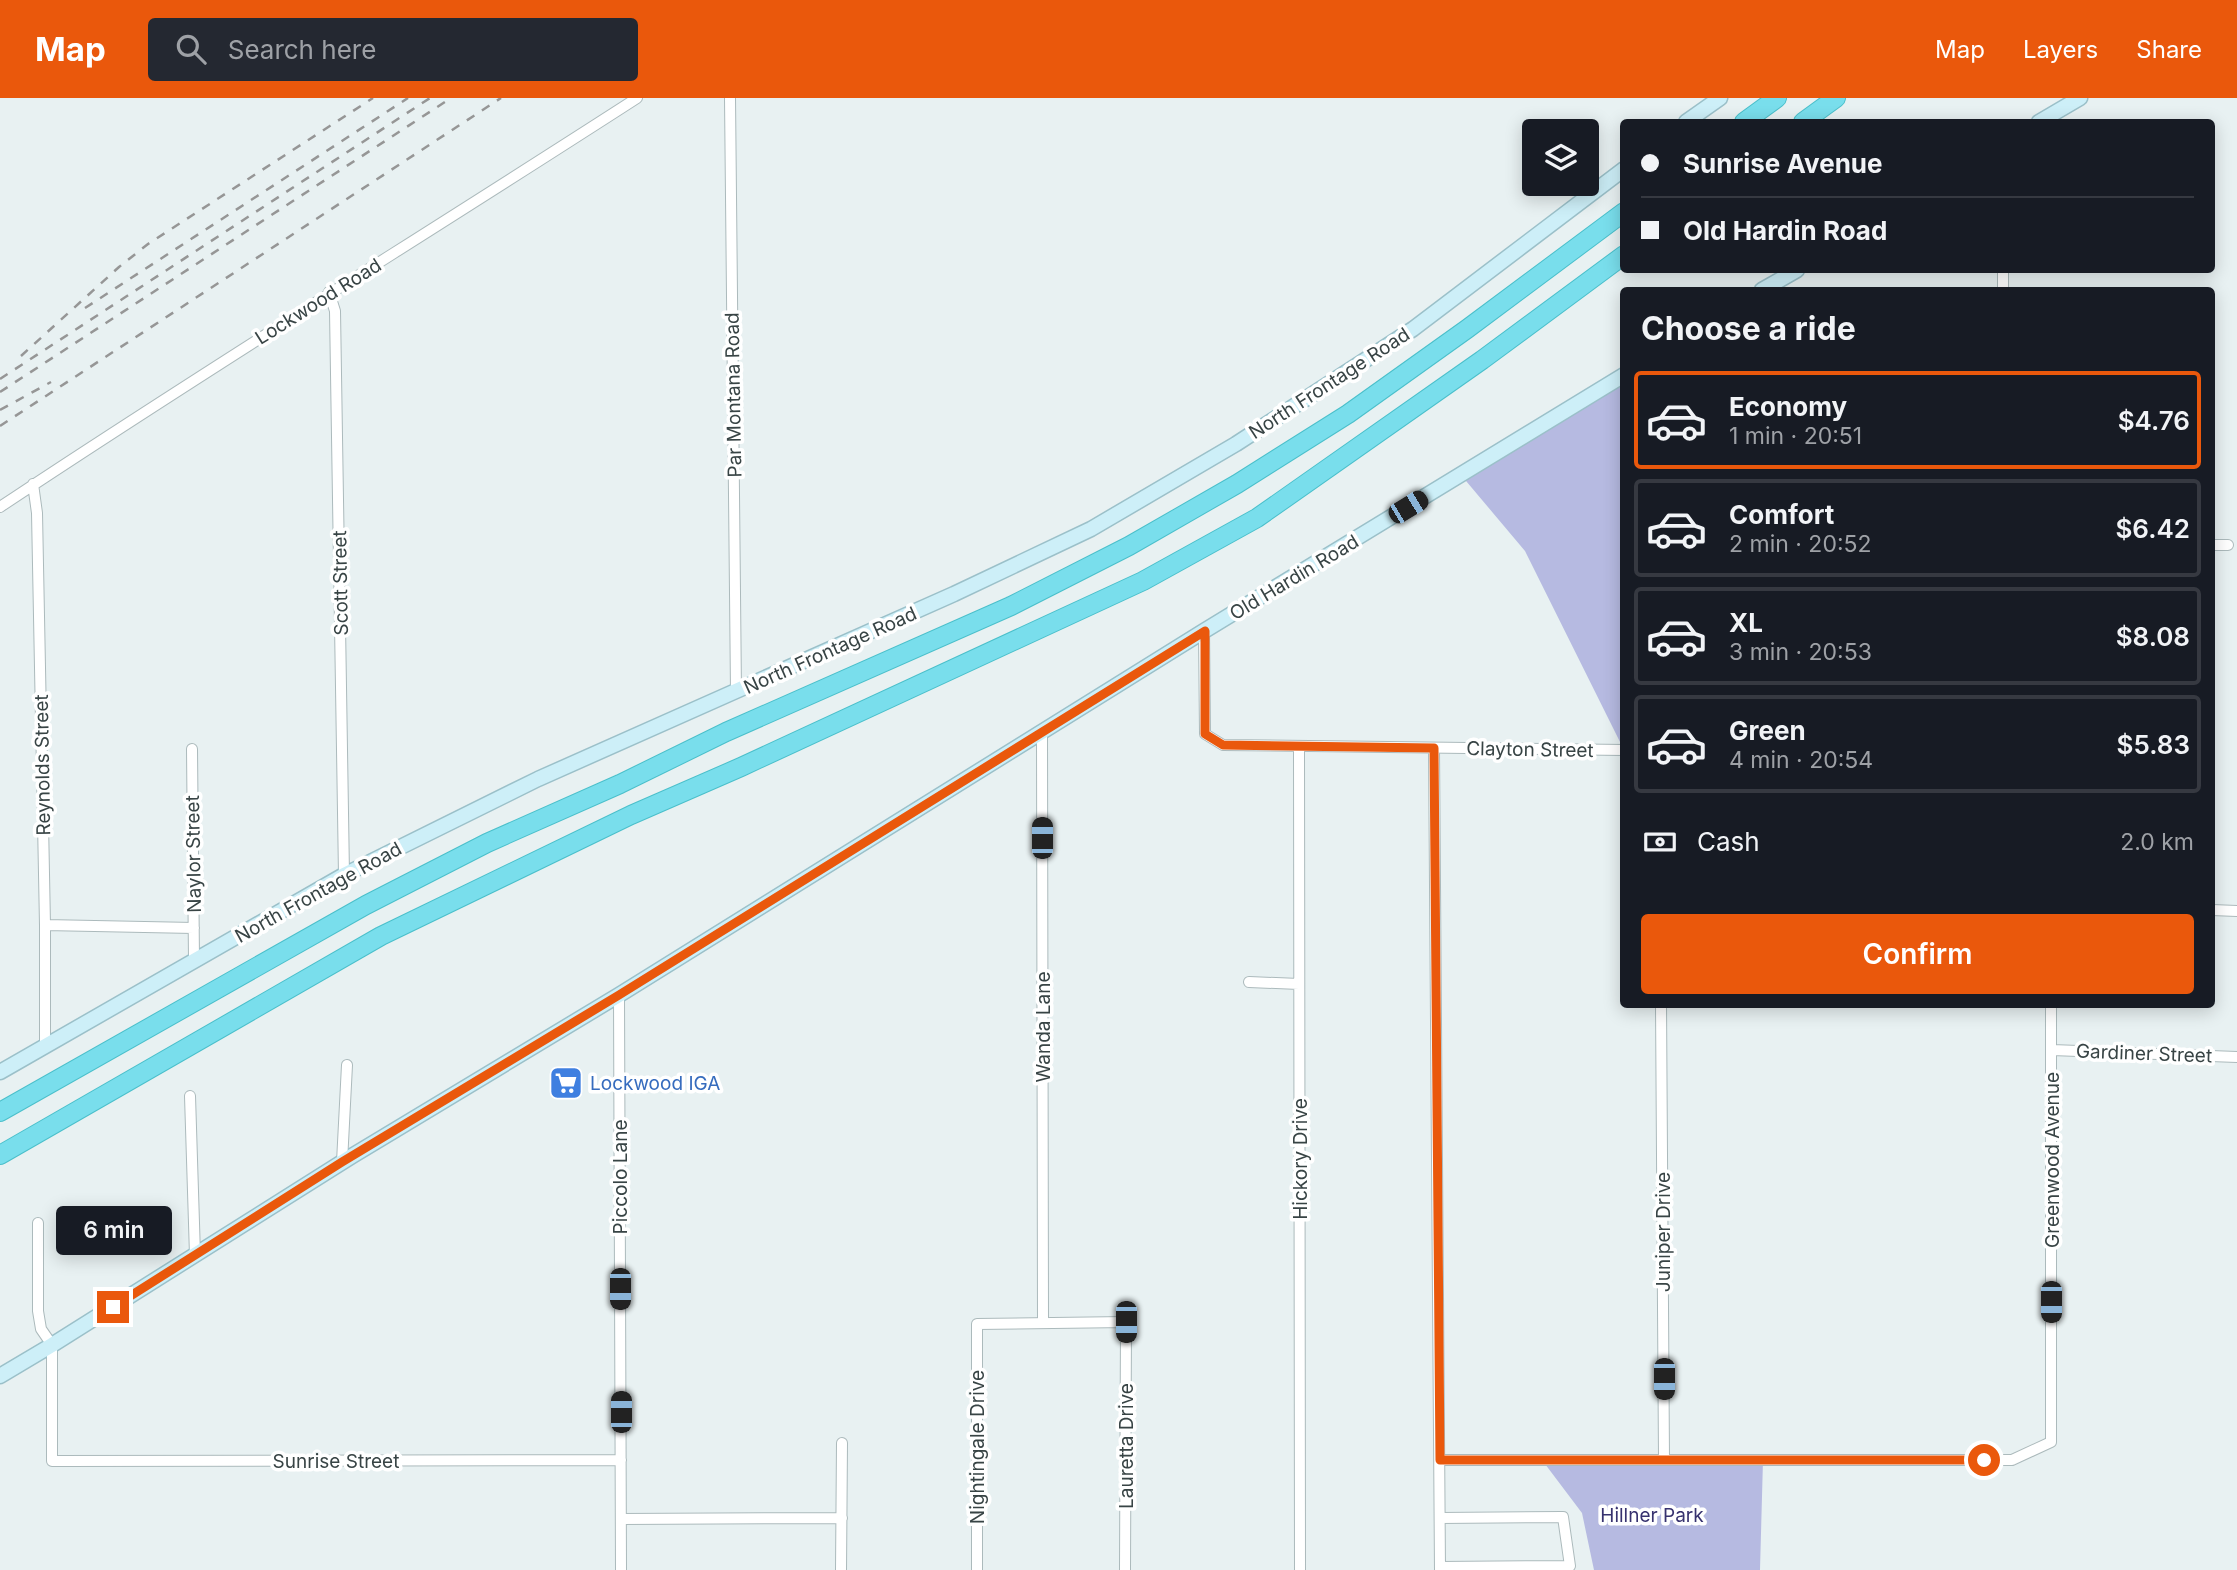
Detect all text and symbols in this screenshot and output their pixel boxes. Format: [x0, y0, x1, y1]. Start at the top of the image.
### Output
search box [148, 18, 638, 81]
text: Map [35, 29, 106, 69]
icon: search [172, 30, 210, 68]
text: Search here [228, 34, 376, 65]
text: Map [1935, 35, 1985, 64]
text: Layers [2023, 35, 2098, 64]
text: Share [2136, 35, 2202, 64]
map controls [1522, 119, 1599, 196]
button: layers [1522, 119, 1599, 196]
text: Sunrise Avenue [1683, 148, 1883, 179]
text: Old Hardin Road [1683, 215, 1887, 246]
street label: Lockwood Road [251, 253, 386, 349]
text: Choose a ride [1641, 309, 1856, 348]
street label: Par Montana Road [721, 312, 746, 478]
street label: North Frontage Road [1245, 323, 1414, 444]
icon: car [1645, 389, 1708, 452]
text: Economy [1729, 391, 1847, 422]
text: $4.76 [2118, 405, 2190, 436]
text: 1 min · 20:51 [1729, 422, 1862, 450]
car [1385, 487, 1432, 527]
icon: car [1645, 497, 1708, 560]
text: Comfort [1729, 499, 1834, 530]
text: $6.42 [2115, 513, 2190, 544]
street label: Scott Street [328, 530, 353, 636]
street label: Old Hardin Road [1226, 530, 1363, 625]
text: 2 min · 20:52 [1729, 530, 1872, 558]
street label: North Frontage Road [740, 602, 920, 699]
icon: car [1645, 605, 1708, 668]
text: XL [1729, 607, 1763, 638]
text: $8.08 [2116, 621, 2190, 652]
text: 3 min · 20:53 [1729, 638, 1872, 666]
street label: Reynolds Street [30, 694, 55, 836]
icon: car [1645, 713, 1708, 776]
text: Green [1729, 715, 1806, 746]
text: $5.83 [2117, 729, 2190, 760]
street label: Clayton Street [1466, 737, 1594, 762]
text: 4 min · 20:54 [1729, 746, 1873, 774]
street label: Naylor Street [181, 795, 206, 913]
car [1032, 817, 1053, 859]
icon: cash [1641, 823, 1679, 861]
text: Cash [1697, 826, 1760, 857]
text: 2.0 km [2120, 828, 2194, 856]
street label: North Frontage Road [231, 837, 406, 948]
button: Confirm [1641, 914, 2194, 994]
street label: Wanda Lane [1032, 971, 1055, 1083]
street label: Gardiner Street [2075, 1040, 2213, 1067]
supermarket icon: Lockwood IGA [547, 1064, 585, 1102]
place label: Lockwood IGA [590, 1072, 720, 1095]
street label: Greenwood Avenue [2041, 1072, 2064, 1248]
street label: Hickory Drive [1289, 1098, 1312, 1220]
street label: Piccolo Lane [609, 1120, 632, 1234]
street label: Juniper Drive [1652, 1172, 1675, 1292]
callout: 6 min [55, 1206, 171, 1254]
text: 6 min [83, 1216, 145, 1244]
car [610, 1268, 631, 1310]
car [2041, 1281, 2062, 1323]
route end [97, 1291, 129, 1323]
car [1116, 1301, 1137, 1343]
car [1654, 1358, 1675, 1400]
street label: Nightingale Drive [966, 1370, 989, 1524]
street label: Lauretta Drive [1115, 1383, 1138, 1509]
car [611, 1391, 632, 1433]
route start [1968, 1444, 2000, 1476]
street label: Sunrise Street [273, 1450, 399, 1473]
park label: Hillner Park [1600, 1504, 1704, 1527]

